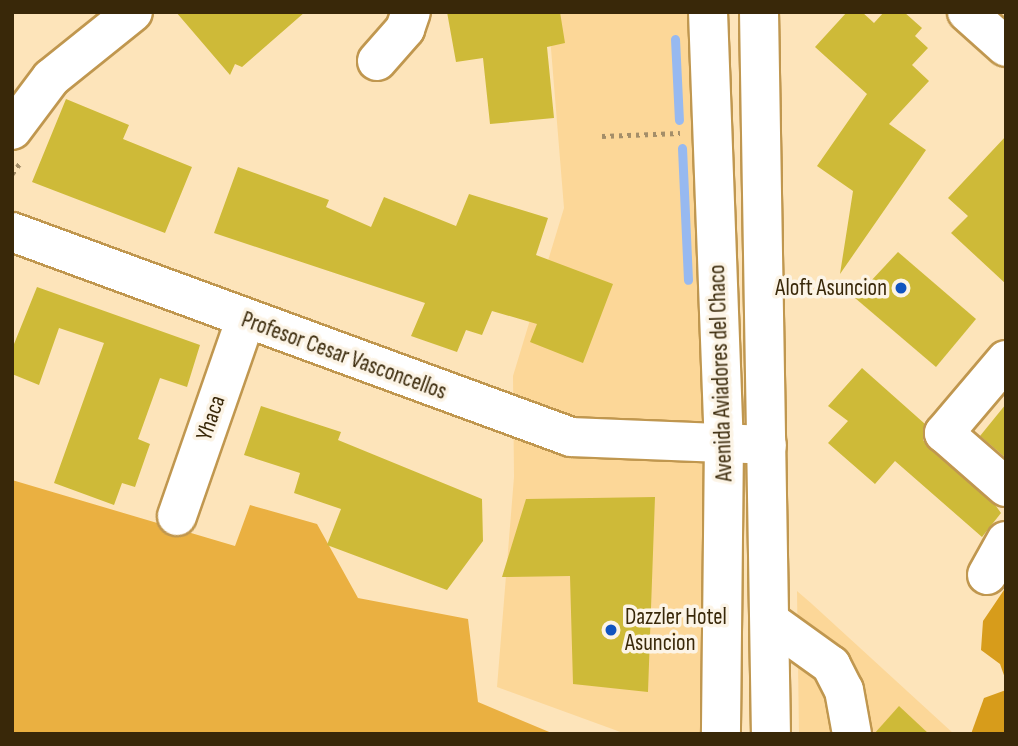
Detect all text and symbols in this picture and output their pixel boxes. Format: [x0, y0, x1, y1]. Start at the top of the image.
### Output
street label: Avenida Aviadores del Chaco [703, 264, 739, 482]
place label: Aloft Asuncion [775, 274, 887, 302]
marker: Aloft Asuncion [893, 280, 909, 296]
street label: Profesor Cesar Vasconcellos [238, 306, 450, 406]
street label: Yhaca [191, 392, 231, 444]
place label: Dazzler Hotel Asuncion [625, 603, 727, 657]
marker: Dazzler Hotel Asuncion [603, 622, 619, 638]

